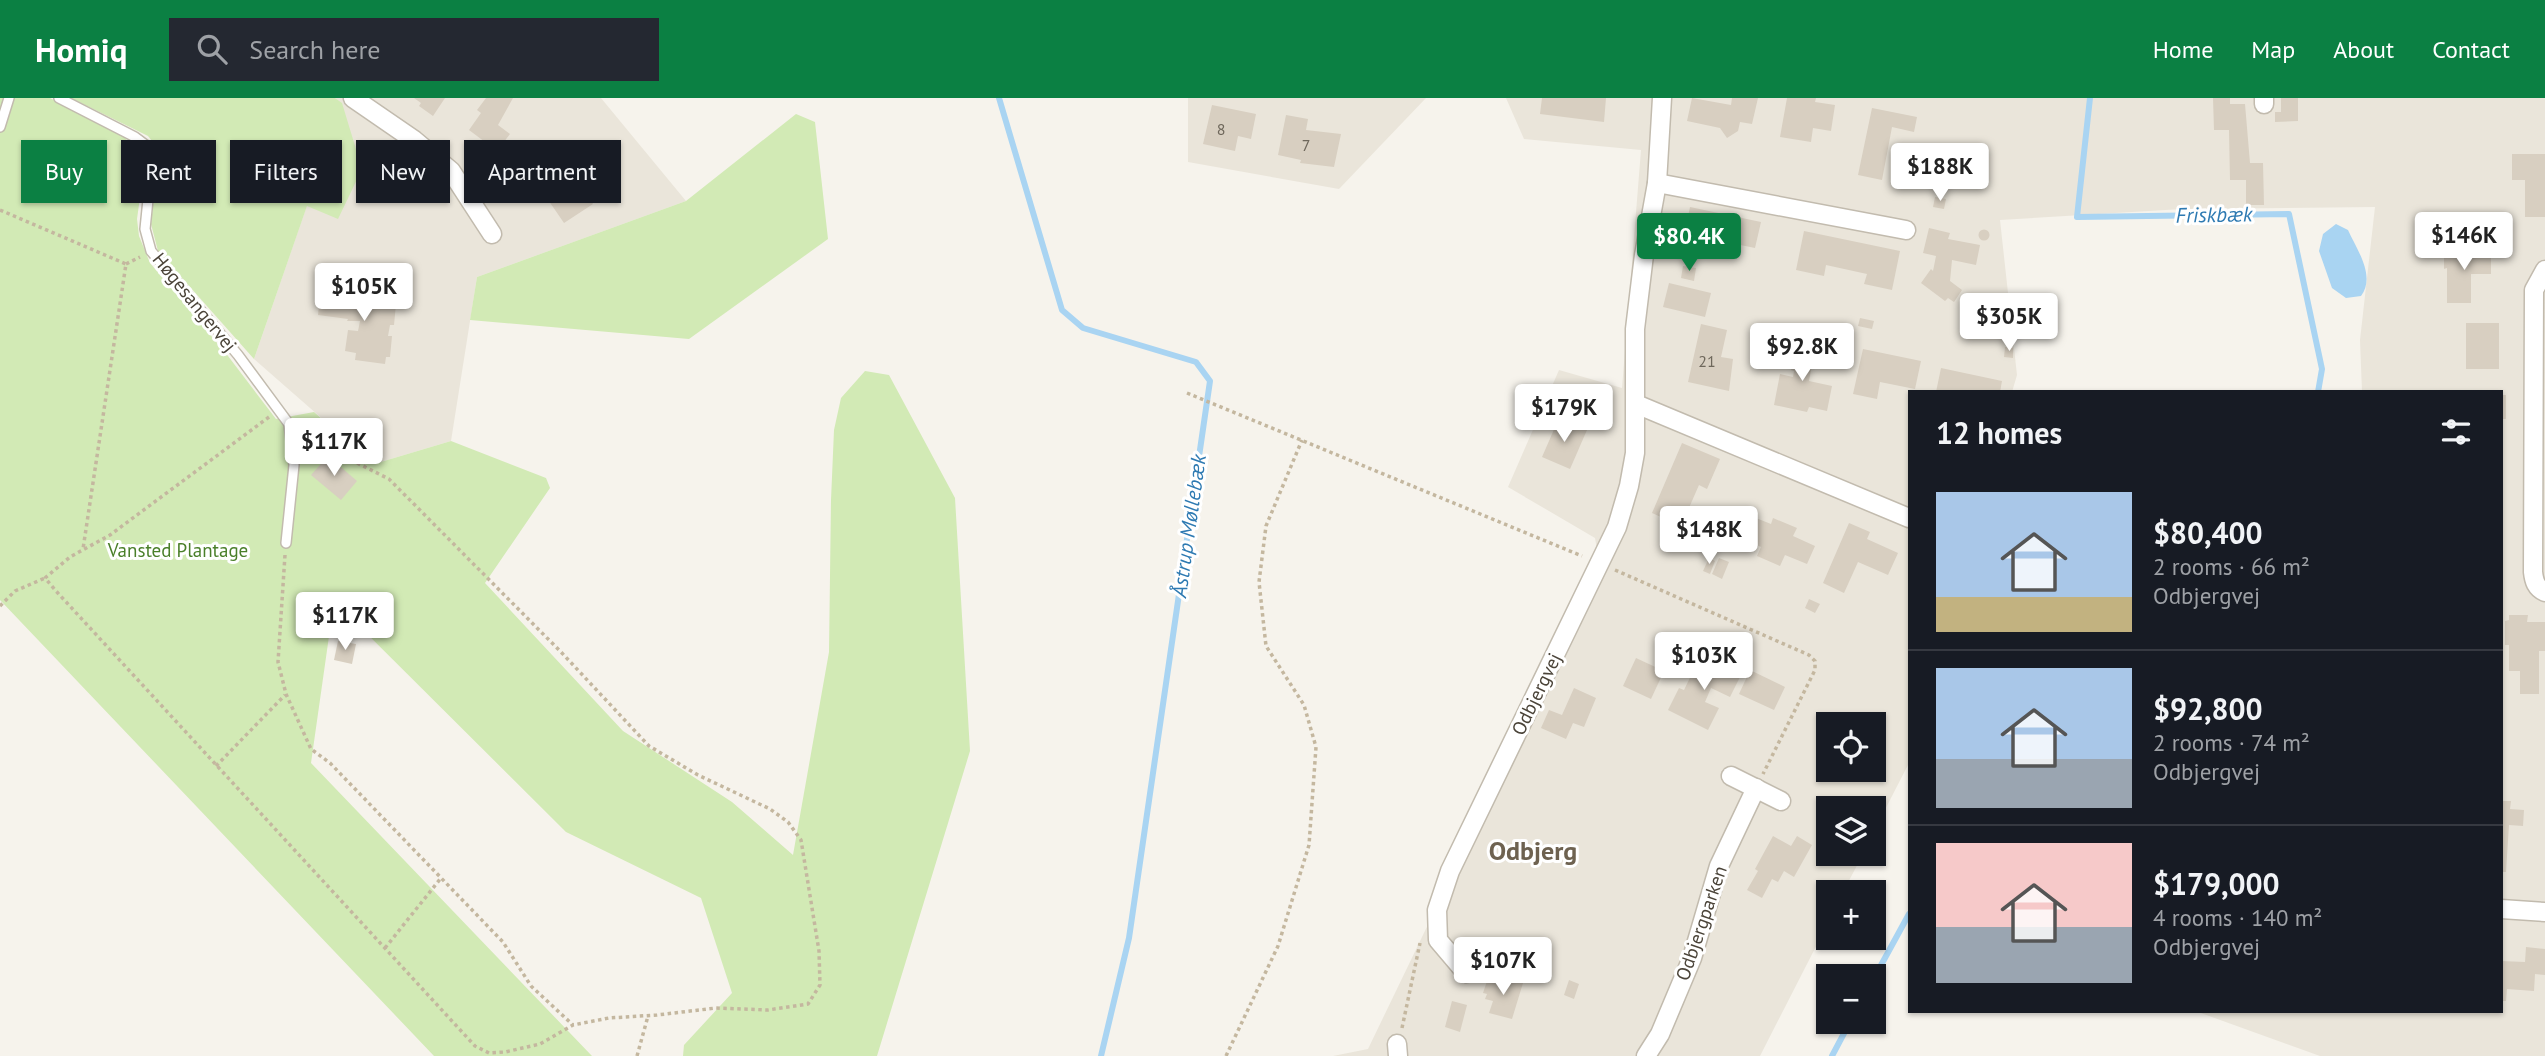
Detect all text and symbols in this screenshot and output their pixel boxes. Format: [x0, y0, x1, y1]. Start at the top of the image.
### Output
search box [169, 18, 659, 81]
text: Homiq [35, 28, 127, 71]
icon: search [193, 30, 231, 68]
text: Search here [249, 33, 380, 66]
text: Home [2153, 34, 2213, 65]
text: Map [2251, 34, 2295, 65]
text: About [2333, 34, 2394, 65]
text: Contact [2432, 34, 2510, 65]
house number: 8 [1217, 119, 1225, 139]
house number: 7 [1302, 135, 1310, 155]
chip: Buy [21, 140, 107, 203]
chip: Rent [121, 140, 216, 203]
chip: Filters [230, 140, 342, 203]
chip: New [356, 140, 450, 203]
chip: Apartment [464, 140, 621, 203]
pin: $188K [1891, 144, 1989, 203]
text: $188K [1907, 151, 1973, 180]
water label: Friskbæk [2175, 200, 2254, 229]
pin: $146K [2415, 212, 2513, 272]
pin: $80.4K [1632, 214, 1746, 273]
text: $146K [2431, 220, 2497, 249]
text: $80.4K [1653, 221, 1725, 250]
street label: Høgesangervej [148, 248, 242, 356]
pin: $105K [315, 264, 413, 323]
text: $105K [331, 271, 397, 300]
pin: $305K [1960, 294, 2058, 353]
text: $305K [1976, 301, 2042, 330]
pin: $92.8K [1745, 324, 1859, 383]
text: $92.8K [1766, 331, 1838, 360]
house number: 21 [1698, 351, 1716, 371]
pin: $179K [1515, 384, 1613, 444]
text: $179K [1531, 392, 1597, 421]
text: 12 homes [1936, 413, 2062, 452]
icon: filters [2437, 413, 2475, 451]
pin: $117K [285, 418, 383, 478]
text: $117K [301, 426, 367, 455]
water label: Åstrup Møllebæk [1165, 451, 1212, 600]
pin: $148K [1660, 506, 1758, 566]
text: $80,400 [2153, 513, 2263, 552]
text: $148K [1676, 514, 1742, 543]
icon: home [1992, 520, 2076, 604]
park label: Vansted Plantage [107, 538, 248, 562]
text: 2 rooms · 66 m² [2153, 552, 2310, 581]
text: Odbjergvej [2153, 581, 2260, 610]
pin: $117K [296, 592, 394, 652]
text: $117K [312, 600, 378, 629]
pin: $103K [1655, 632, 1753, 692]
text: $103K [1671, 640, 1737, 669]
street label: Odbjergvej [1506, 649, 1566, 739]
text: $92,800 [2153, 689, 2263, 728]
icon: home [1992, 696, 2076, 780]
map controls [1816, 712, 1886, 1034]
button: locate [1816, 712, 1886, 782]
text: 2 rooms · 74 m² [2153, 728, 2310, 757]
text: Odbjergvej [2153, 757, 2260, 786]
button: layers [1816, 796, 1886, 866]
district label: Odbjerg [1489, 834, 1577, 867]
street label: Odbjergparken [1670, 862, 1732, 984]
text: $179,000 [2153, 864, 2280, 903]
icon: home [1992, 871, 2076, 955]
button: + [1816, 880, 1886, 950]
text: 4 rooms · 140 m² [2153, 903, 2322, 932]
text: Odbjergvej [2153, 932, 2260, 961]
pin: $107K [1454, 937, 1552, 997]
text: $107K [1470, 945, 1536, 974]
button: − [1816, 964, 1886, 1034]

